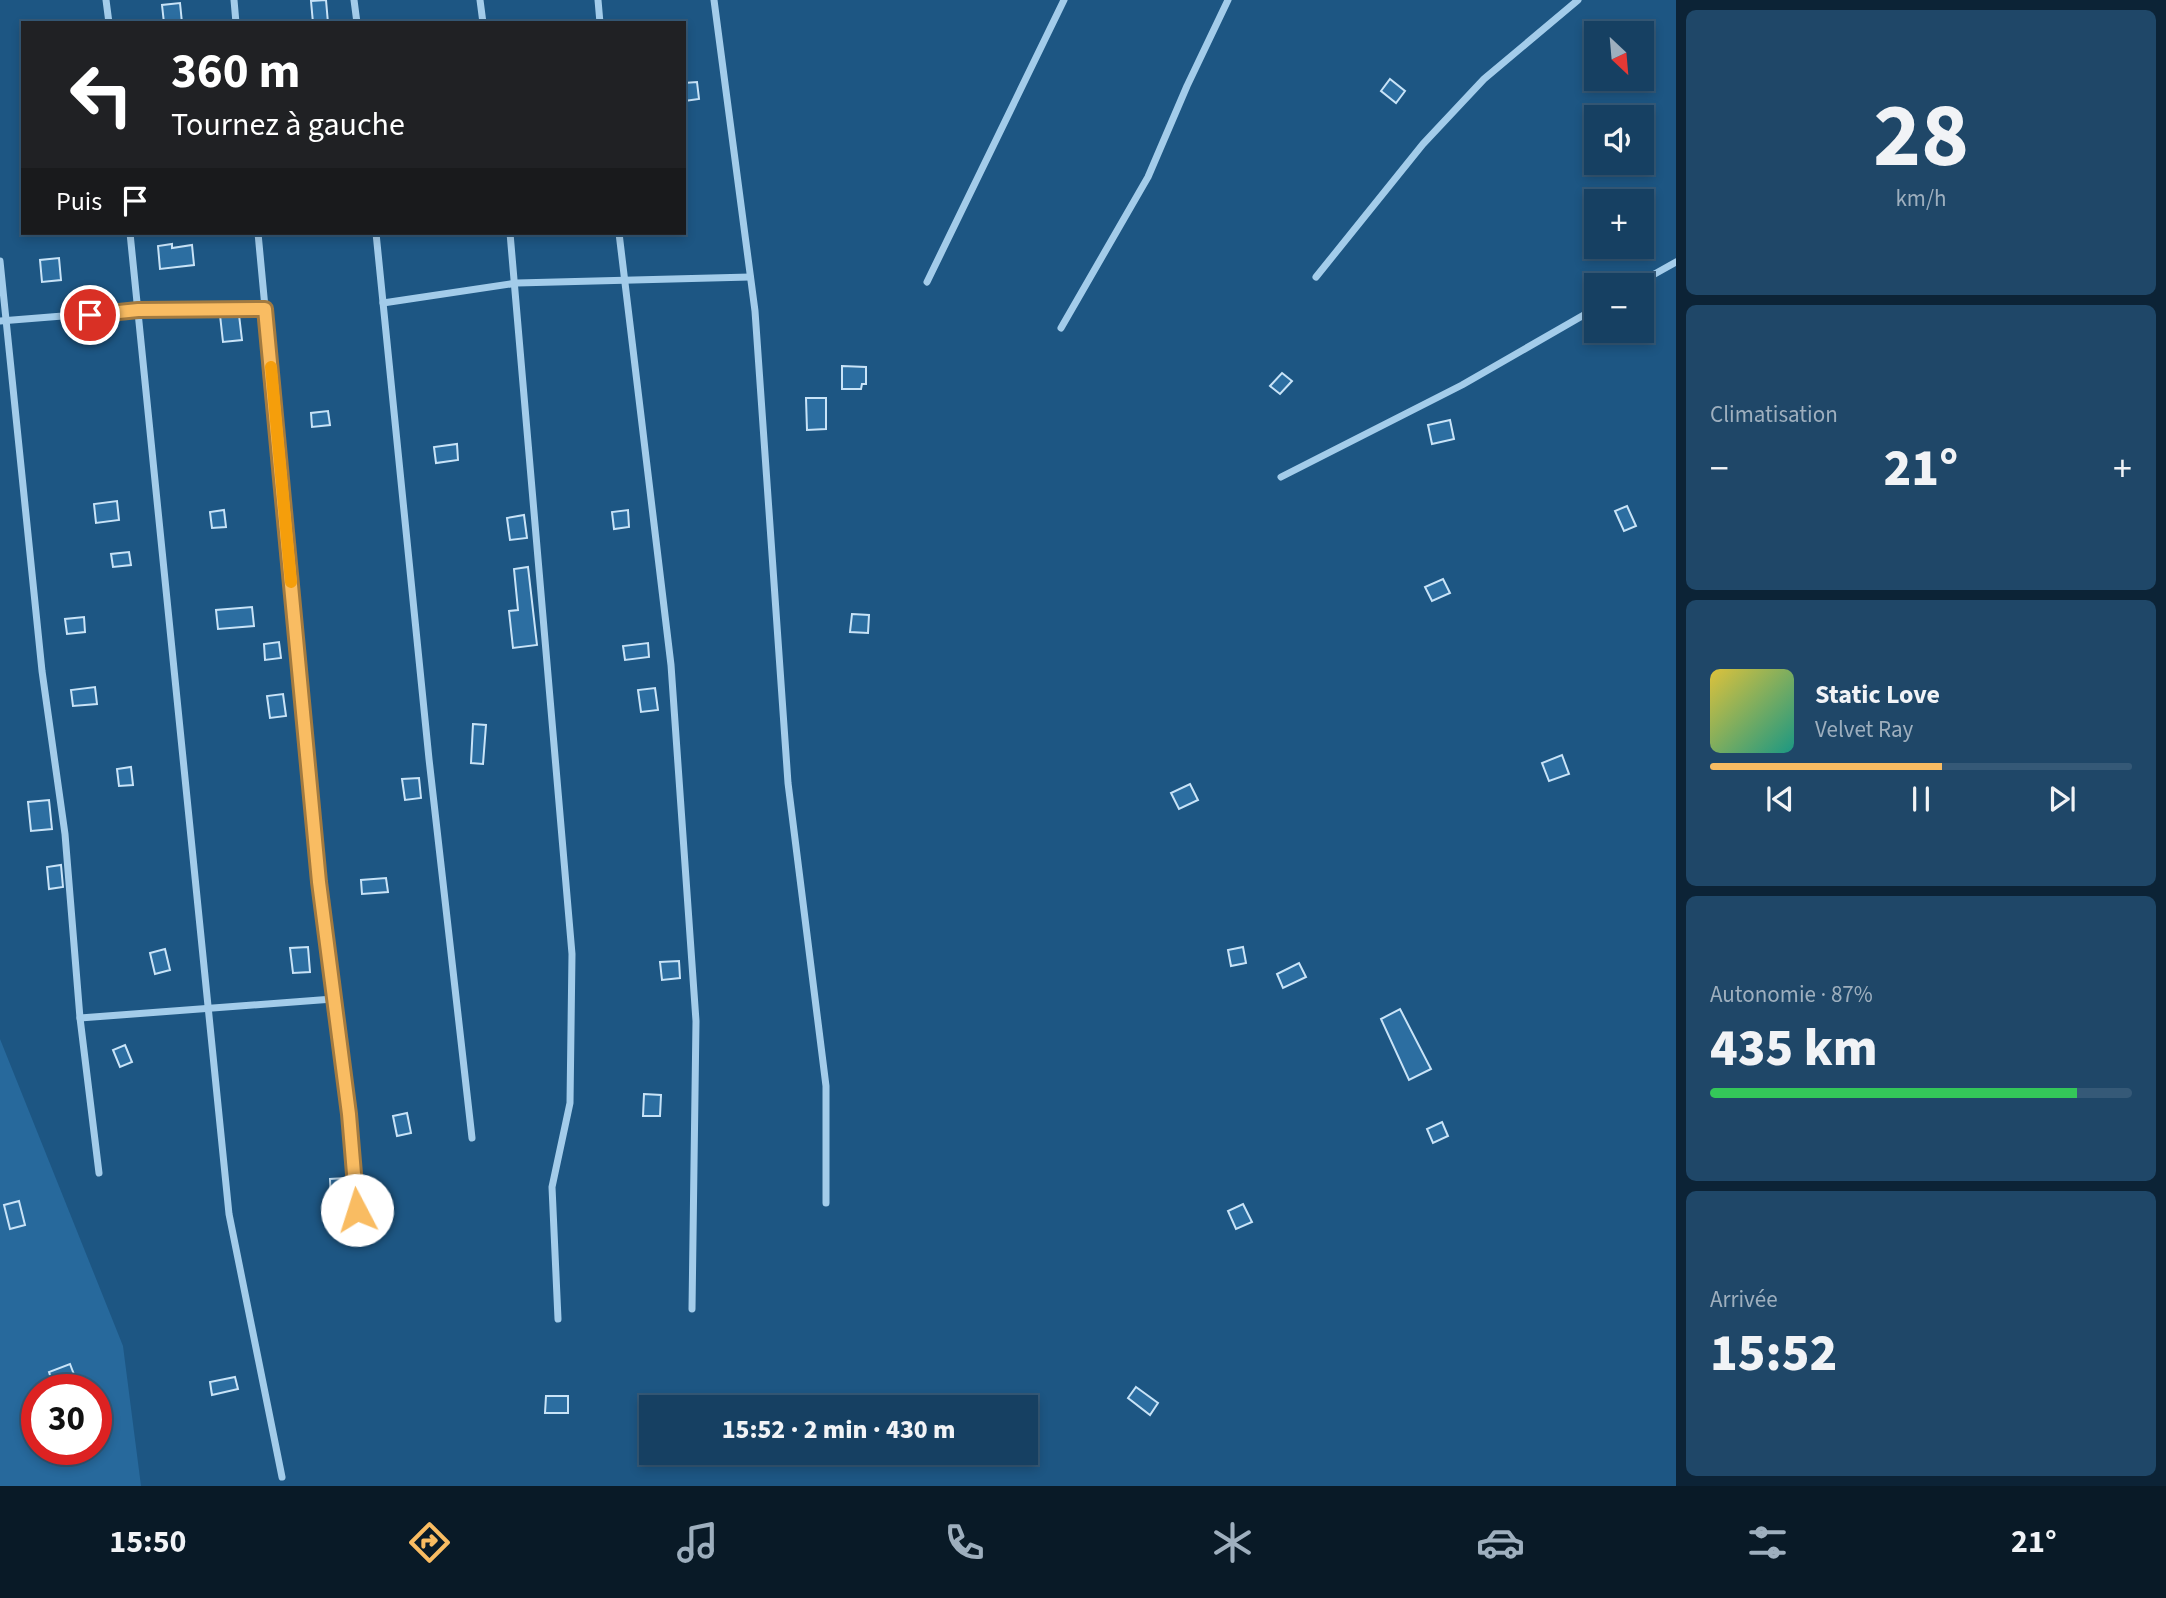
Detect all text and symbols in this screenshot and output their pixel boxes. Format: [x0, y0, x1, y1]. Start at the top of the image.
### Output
north arrow [1584, 21, 1654, 91]
map controls [1584, 21, 1654, 343]
text: 360 m [171, 37, 300, 107]
icon: left [56, 49, 147, 140]
text: 28 [1873, 72, 1969, 201]
text: Tournez à gauche [171, 102, 405, 148]
button: sound [1584, 105, 1654, 175]
icon: arrive [116, 182, 154, 220]
text: km/h [1895, 182, 1947, 215]
text: Puis [56, 183, 102, 220]
button: + [1584, 189, 1654, 259]
button: − [1584, 273, 1654, 343]
pin [60, 285, 120, 345]
icon: arrive [71, 296, 109, 334]
text: Climatisation [1710, 398, 1838, 431]
text: 21° [1884, 432, 1958, 506]
text: − [1710, 442, 1729, 496]
text: + [2113, 442, 2132, 496]
text: Static Love [1815, 676, 1940, 713]
text: Velvet Ray [1815, 713, 1913, 746]
icon: previous [1761, 780, 1799, 818]
icon: pause [1902, 780, 1940, 818]
icon: next [2043, 780, 2081, 818]
text: Autonomie · 87% [1710, 978, 1873, 1011]
text: 435 km [1710, 1012, 1878, 1086]
position arrow [320, 1173, 394, 1247]
text: Arrivée [1710, 1283, 1778, 1316]
text: 15:52 [1710, 1317, 1837, 1391]
speed limit sign: 30 [21, 1374, 112, 1465]
text: 15:52 · 2 min · 430 m [722, 1411, 955, 1448]
icon: directions [405, 1518, 454, 1567]
icon: music [673, 1518, 722, 1567]
icon: phone [940, 1518, 989, 1567]
icon: climate [1208, 1518, 1257, 1567]
icon: car [1476, 1518, 1525, 1567]
icon: filters [1743, 1518, 1792, 1567]
text: 15:50 [109, 1519, 187, 1565]
text: 21° [2011, 1519, 2057, 1565]

